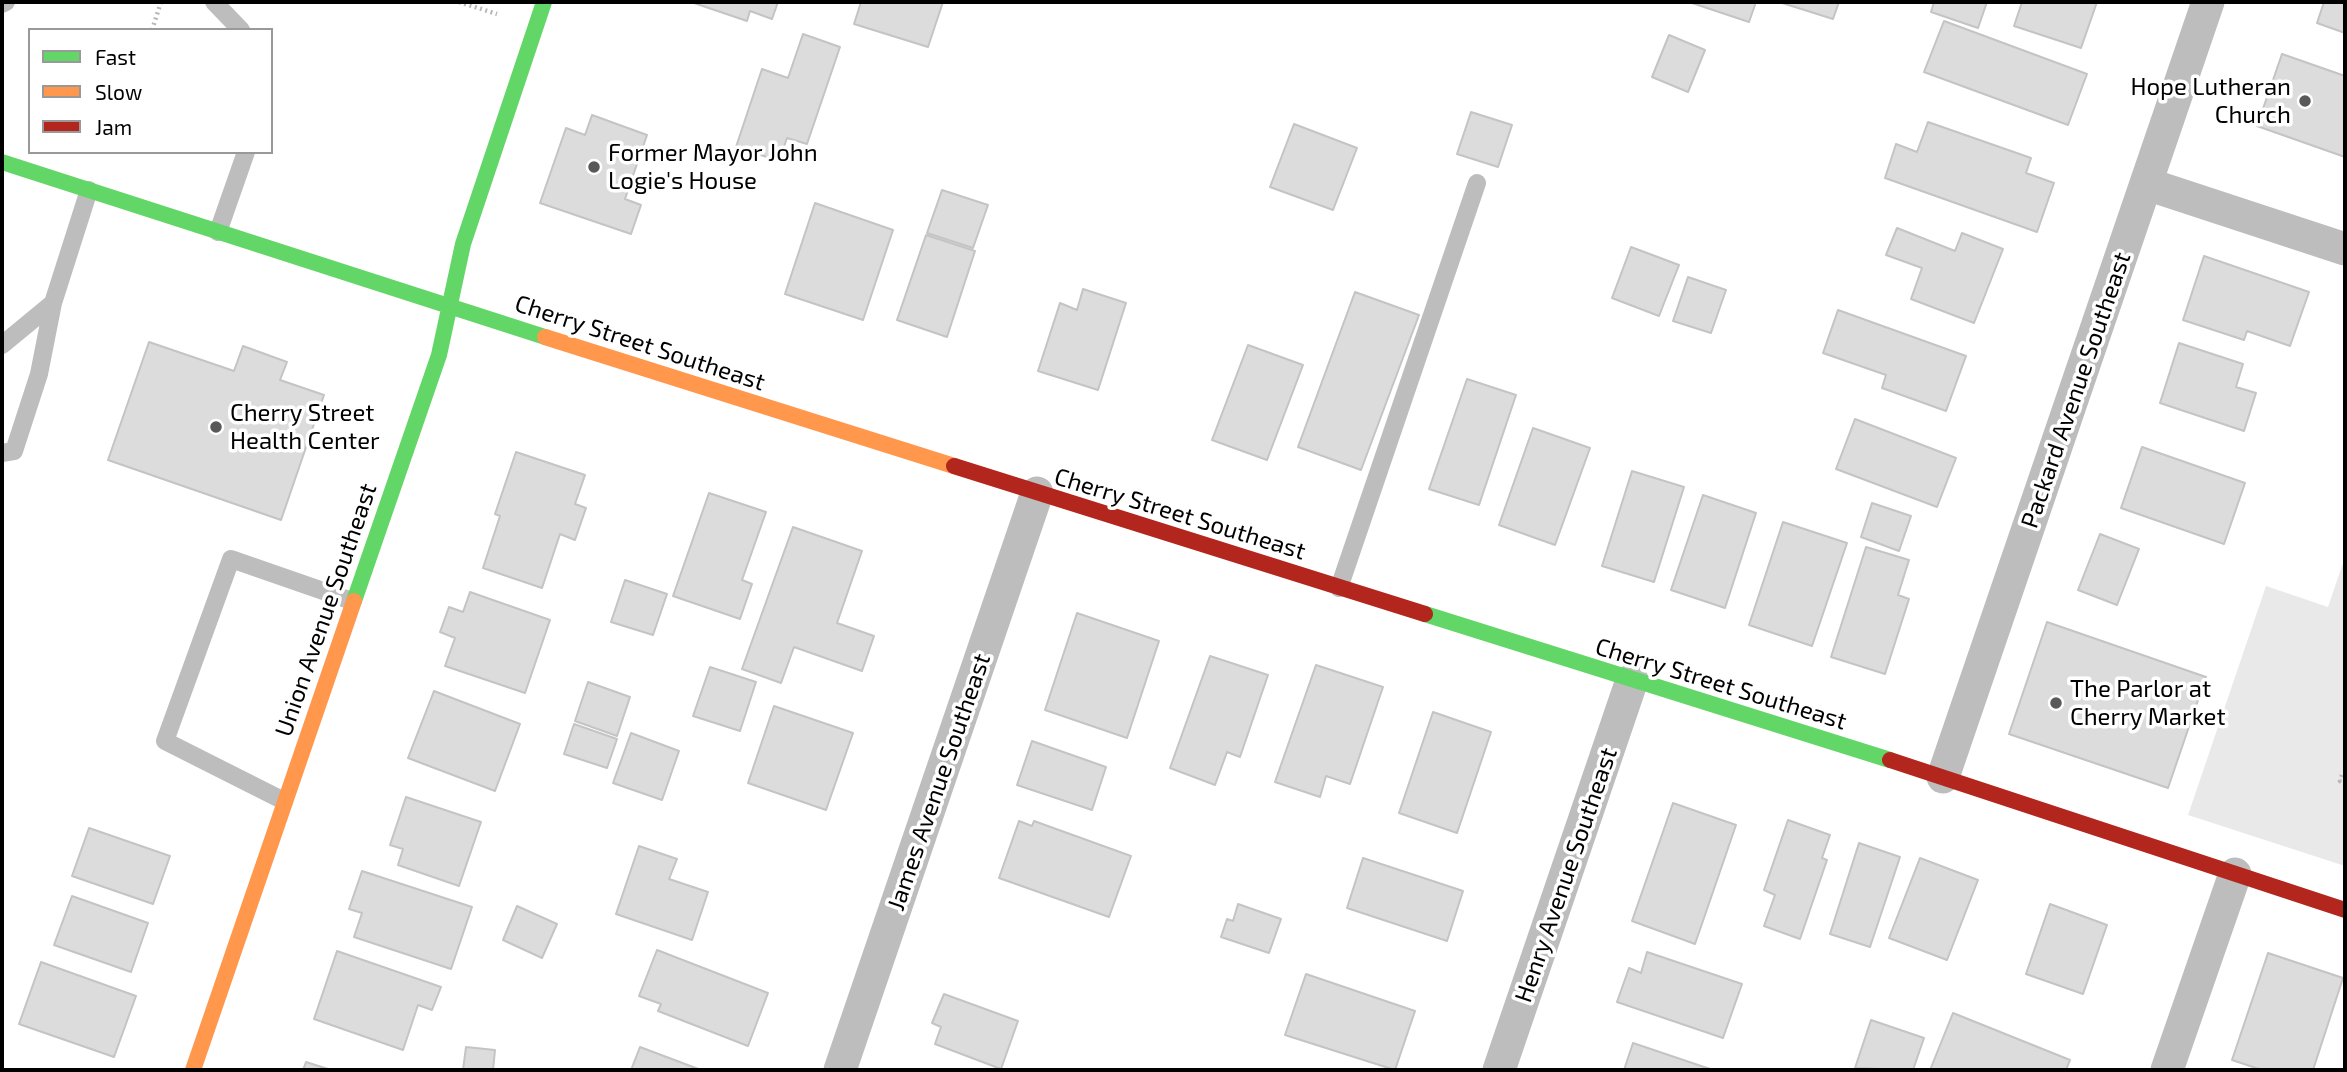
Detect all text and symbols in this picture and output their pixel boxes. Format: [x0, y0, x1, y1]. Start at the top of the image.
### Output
legend [28, 28, 273, 154]
text: Fast [95, 44, 136, 69]
place label: Hope Lutheran Church [2130, 73, 2291, 129]
text: Slow [95, 79, 142, 104]
marker: Hope Lutheran Church [2297, 93, 2313, 109]
text: Jam [95, 114, 132, 139]
place label: Former Mayor John Logie's House [608, 139, 818, 195]
marker: Former Mayor John Logie's House [586, 159, 602, 175]
street label: Packard Avenue Southeast [2015, 248, 2137, 532]
street label: Cherry Street Southeast [511, 289, 769, 397]
place label: Cherry Street Health Center [230, 399, 380, 455]
marker: Cherry Street Health Center [208, 419, 224, 435]
street label: Cherry Street Southeast [1051, 462, 1309, 566]
street label: Union Avenue Southeast [269, 480, 383, 740]
street label: Cherry Street Southeast [1592, 632, 1850, 736]
street label: James Avenue Southeast [881, 650, 997, 914]
place label: The Parlor at Cherry Market [2070, 675, 2226, 731]
marker: The Parlor at Cherry Market [2048, 695, 2064, 711]
street label: Henry Avenue Southeast [1509, 744, 1623, 1006]

